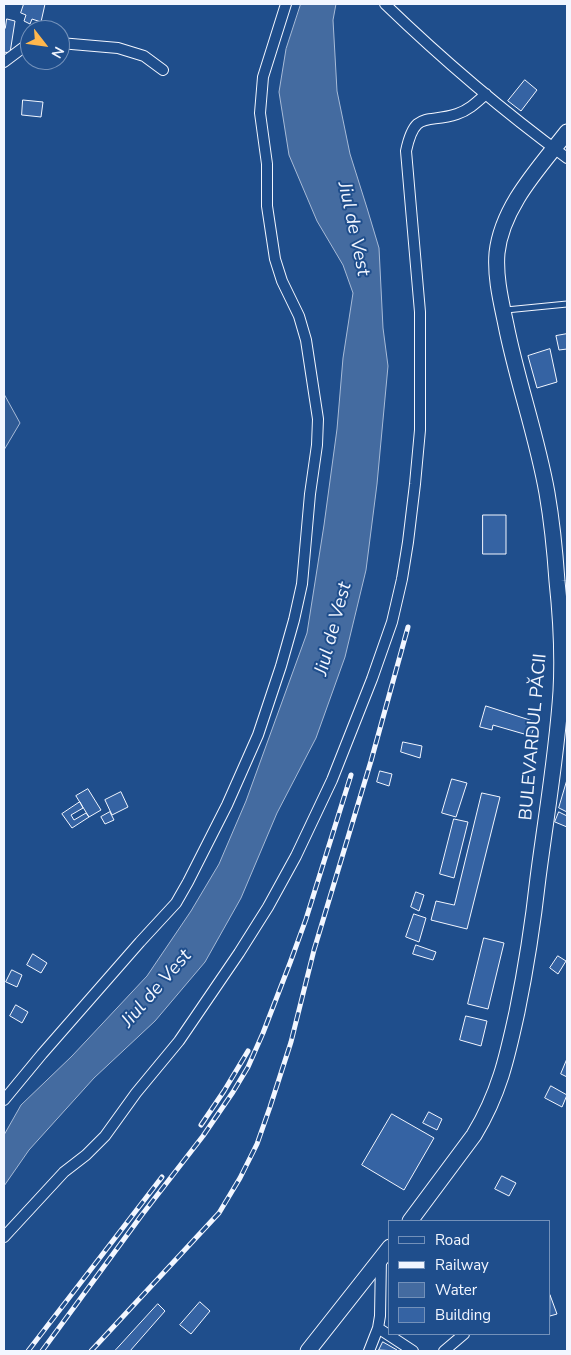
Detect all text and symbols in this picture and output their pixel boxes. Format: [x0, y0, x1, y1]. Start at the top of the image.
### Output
north arrow [20, 20, 70, 70]
text: N [47, 43, 68, 62]
water label: Jiul de Vest [332, 180, 374, 278]
water label: Jiul de Vest [311, 580, 357, 678]
street label: BULEVARDUL PĂCII [516, 653, 552, 821]
water label: Jiul de Vest [117, 945, 197, 1033]
legend [388, 1220, 551, 1335]
text: Road [435, 1230, 470, 1250]
text: Railway [435, 1255, 489, 1275]
text: Water [435, 1280, 477, 1300]
text: Building [435, 1305, 491, 1325]

